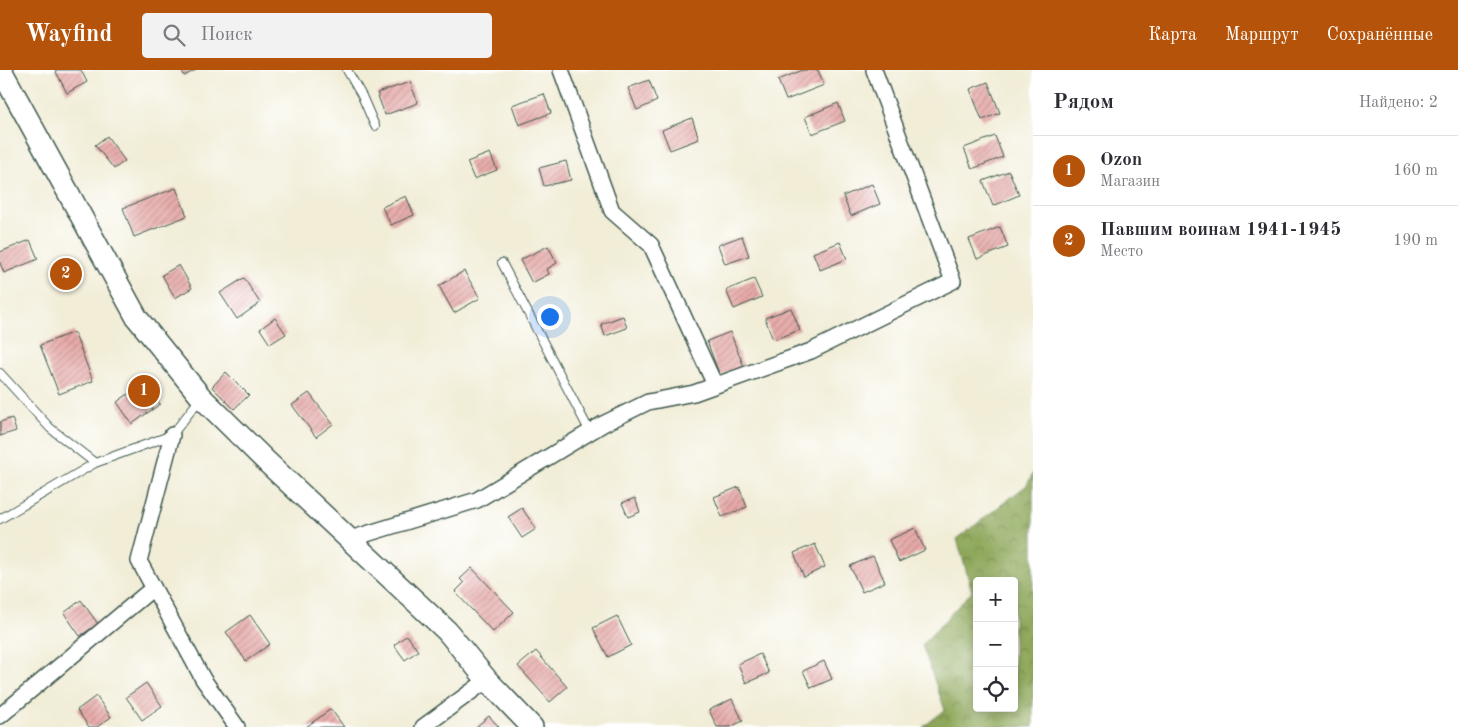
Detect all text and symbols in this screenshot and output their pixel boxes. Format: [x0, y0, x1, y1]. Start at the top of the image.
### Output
search box [142, 13, 492, 58]
icon: search [160, 21, 188, 49]
text: Wayfind [25, 23, 112, 47]
text: Поиск [200, 26, 253, 45]
text: Карта [1148, 26, 1197, 44]
text: Маршрут [1225, 26, 1299, 44]
text: Сохранённые [1327, 26, 1433, 44]
text: Рядом [1053, 92, 1114, 113]
text: Найдено: 2 [1359, 95, 1438, 111]
text: Ozon [1100, 151, 1142, 170]
text: 1 [1064, 163, 1074, 179]
text: 160 m [1393, 163, 1438, 179]
text: Магазин [1100, 174, 1160, 190]
text: Павшим воинам 1941-1945 [1100, 221, 1341, 240]
text: 2 [1064, 233, 1074, 249]
text: 190 m [1393, 233, 1438, 249]
text: Место [1100, 244, 1143, 260]
pin: 2 [50, 255, 82, 293]
your location [537, 304, 563, 330]
pin: 1 [128, 372, 160, 410]
map controls [973, 577, 1018, 712]
button: + [973, 577, 1018, 622]
button: − [973, 622, 1018, 667]
button: locate [973, 667, 1018, 712]

